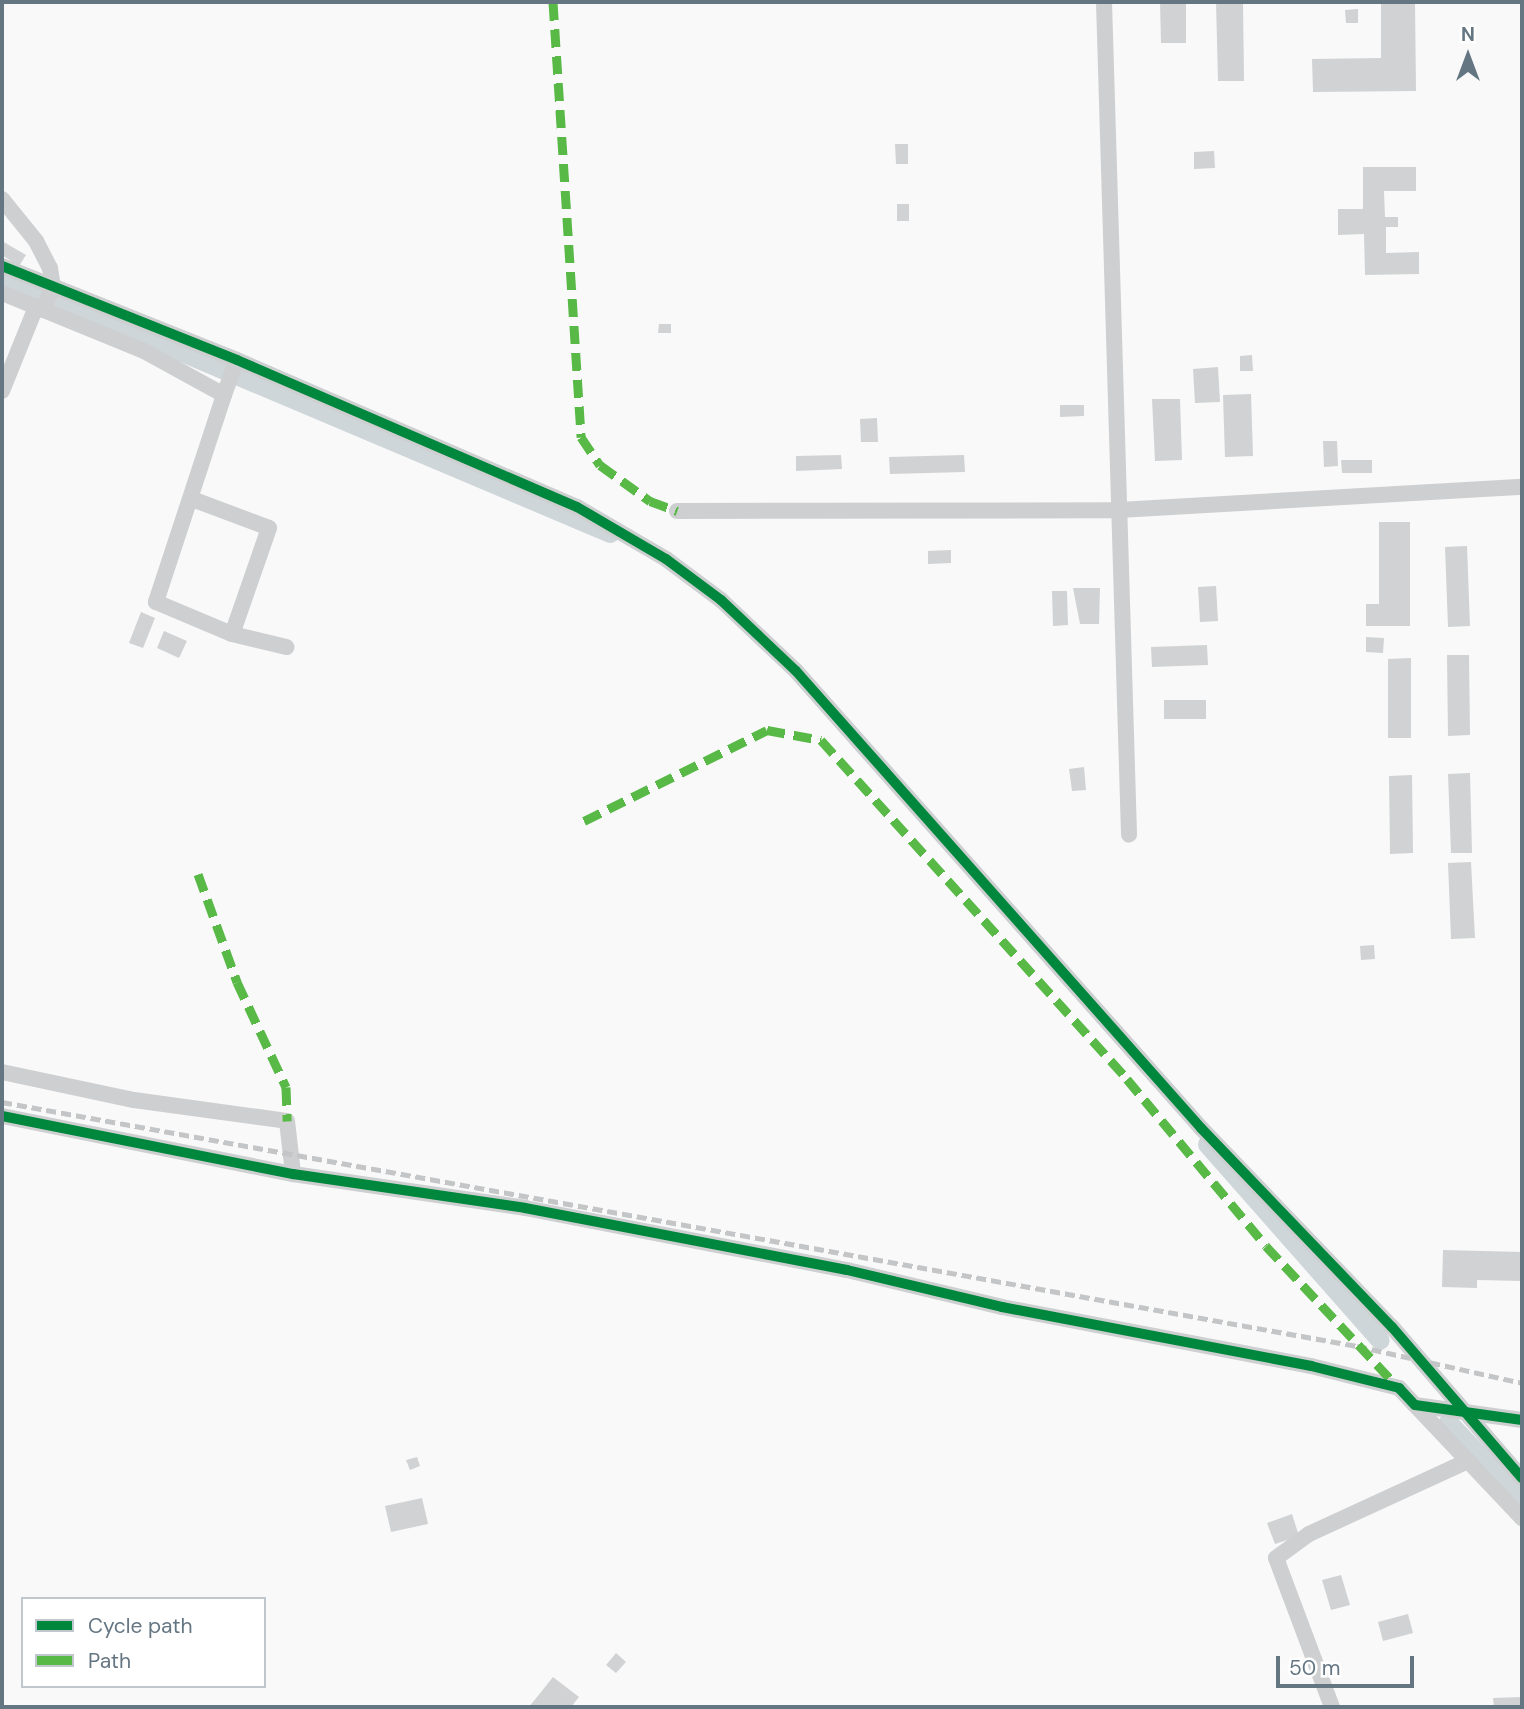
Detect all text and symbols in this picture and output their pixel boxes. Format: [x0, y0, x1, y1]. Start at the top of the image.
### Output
north arrow [1433, 21, 1503, 91]
text: N [1461, 22, 1475, 47]
legend [21, 1597, 266, 1688]
text: Cycle path [88, 1612, 193, 1640]
scale bar [1279, 1642, 1417, 1686]
text: Path [88, 1647, 131, 1675]
text: 50 m [1289, 1654, 1340, 1682]

